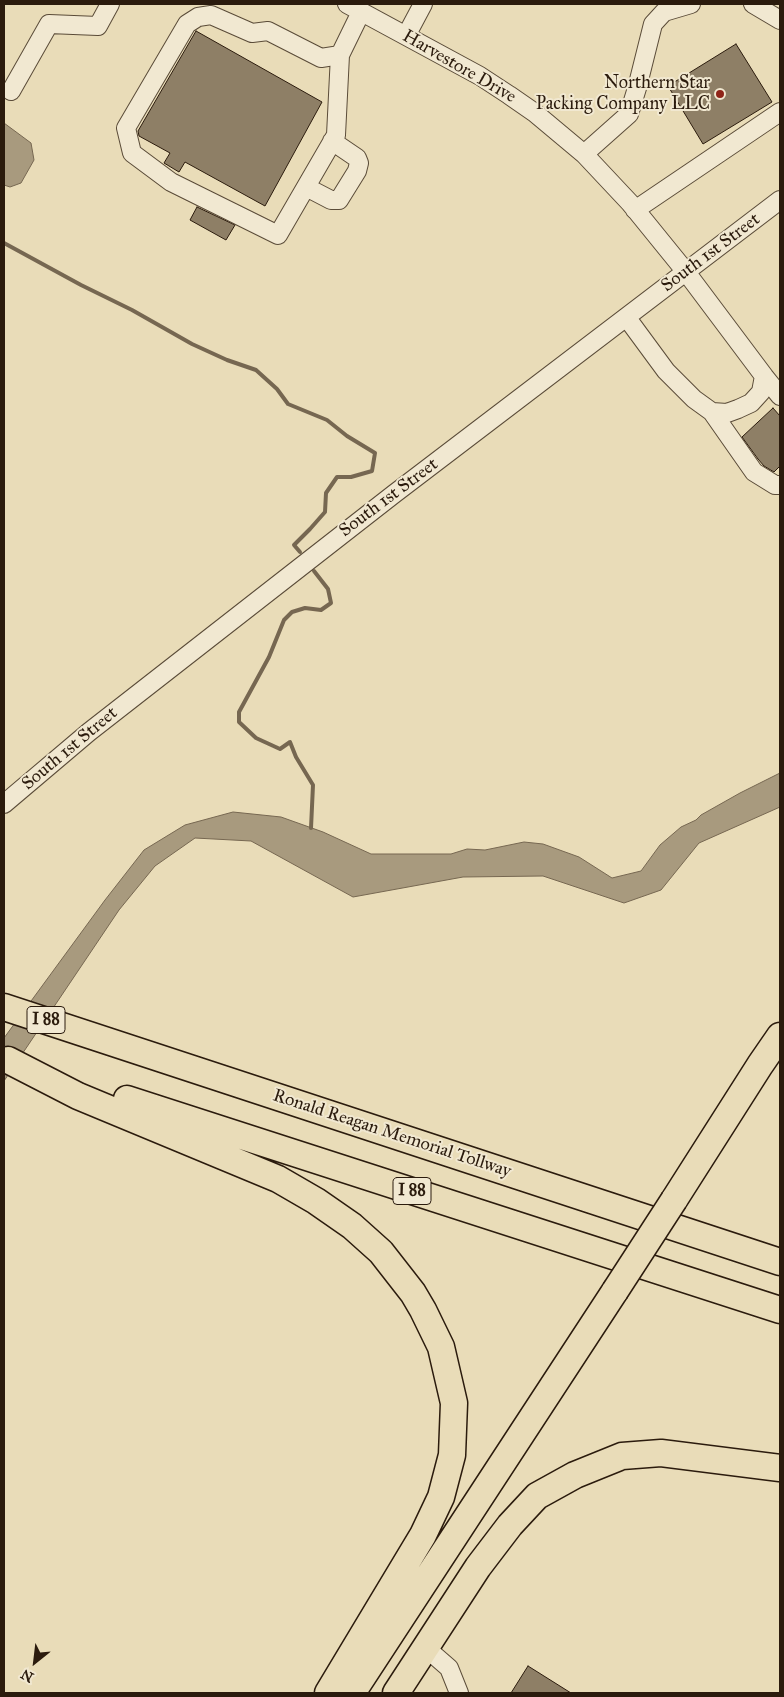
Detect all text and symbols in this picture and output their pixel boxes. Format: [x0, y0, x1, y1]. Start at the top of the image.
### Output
street label: Harvestore Drive [398, 26, 520, 108]
place label: Northern Star Packing Company LLC [536, 73, 710, 116]
marker: Northern Star Packing Company LLC [714, 88, 726, 100]
street label: South 1st Street [657, 209, 765, 297]
street label: South 1st Street [335, 454, 443, 542]
street label: South 1st Street [18, 703, 122, 795]
road number: I 88 [27, 1006, 65, 1034]
street label: Ronald Reagan Memorial Tollway [270, 1085, 514, 1183]
road number: I 88 [393, 1178, 431, 1204]
north arrow [10, 1637, 60, 1687]
text: N [18, 1665, 37, 1686]

